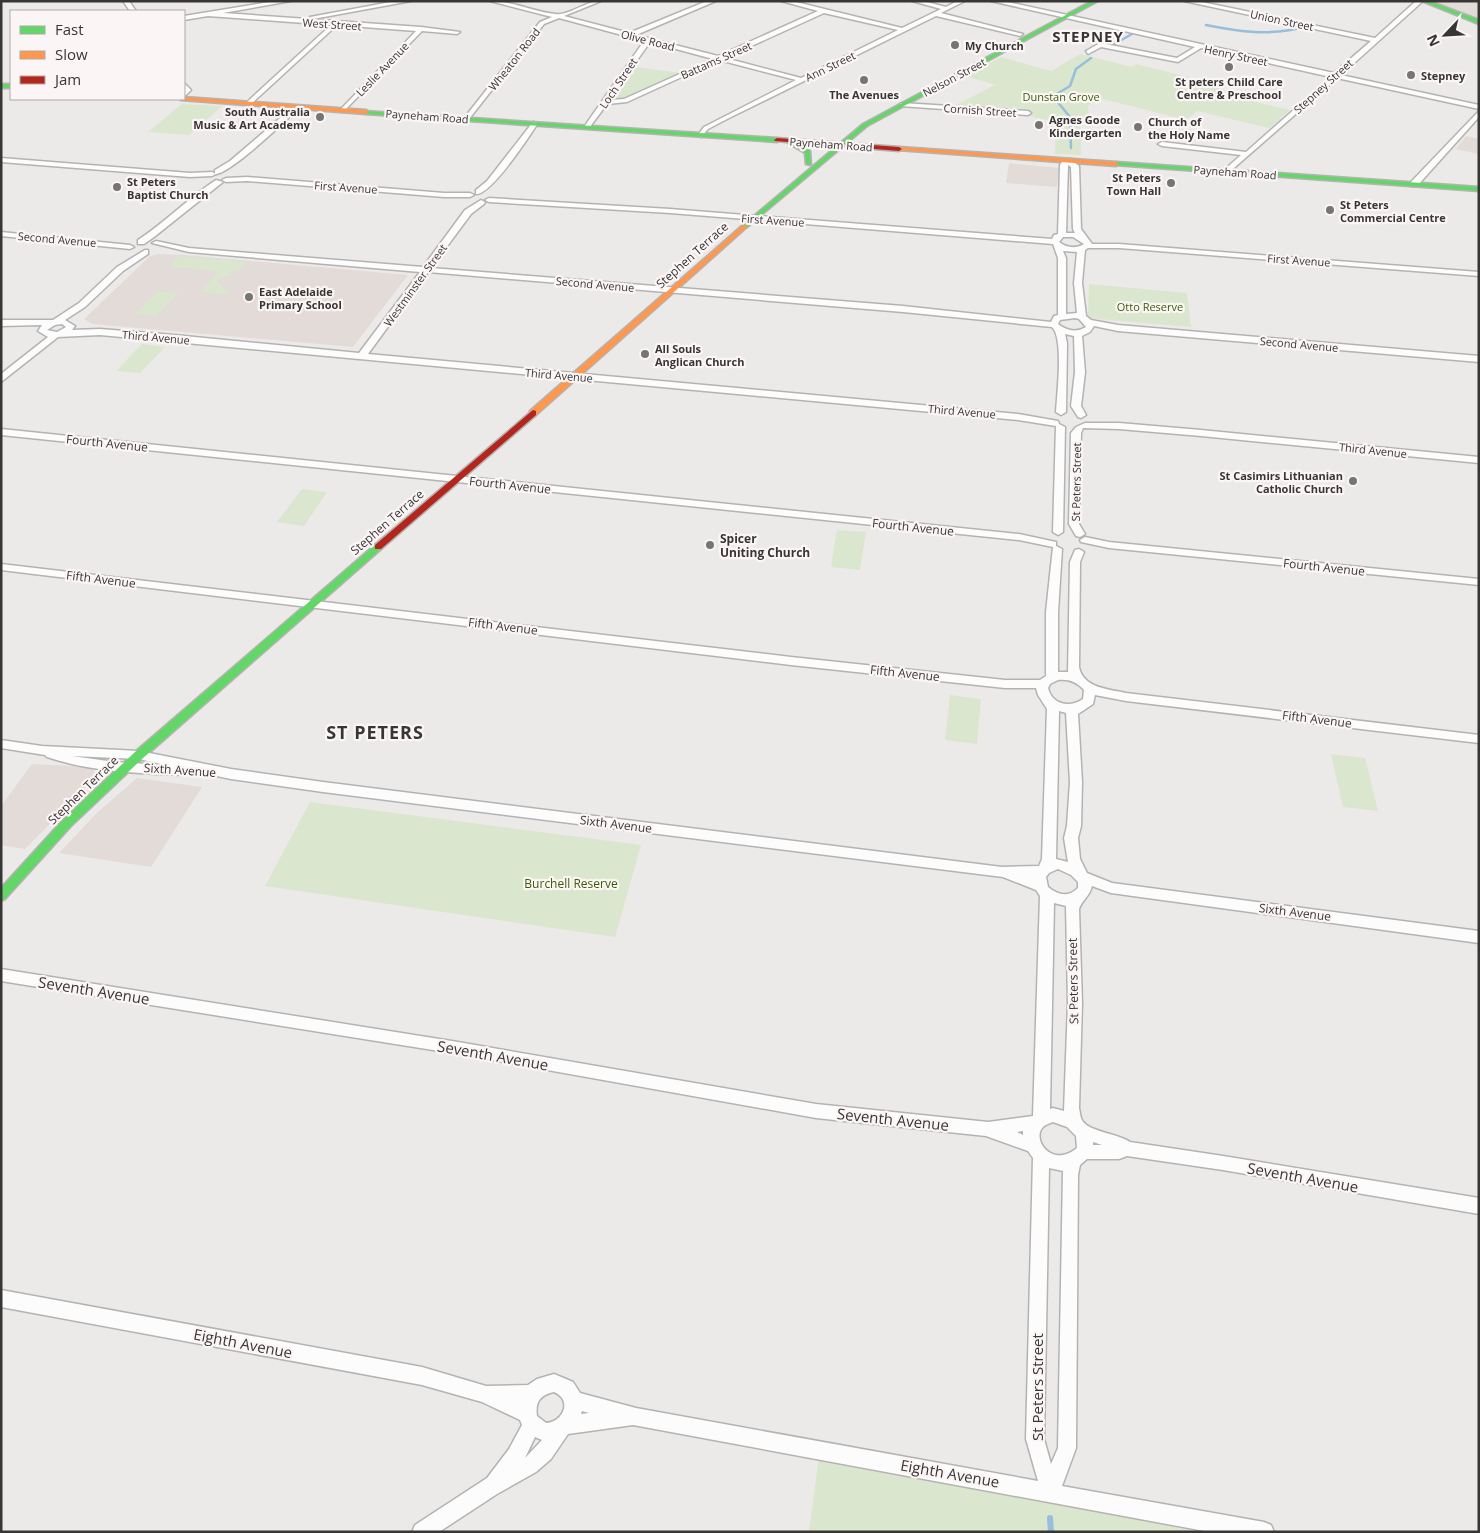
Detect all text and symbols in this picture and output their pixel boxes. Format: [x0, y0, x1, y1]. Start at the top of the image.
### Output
street label: Union Street [1249, 6, 1315, 34]
legend [10, 10, 185, 100]
north arrow [1420, 10, 1470, 60]
street label: West Street [302, 14, 362, 34]
text: Fast [55, 19, 84, 39]
street label: Wheaton Road [485, 25, 543, 93]
street label: Olive Road [620, 26, 676, 54]
district label: STEPNEY [1052, 26, 1124, 46]
text: N [1422, 32, 1444, 50]
street label: Battams Street [678, 38, 754, 82]
place label: My Church [965, 38, 1024, 53]
street label: Leslie Avenue [352, 39, 412, 99]
marker: My Church [949, 39, 961, 51]
street label: Henry Street [1203, 41, 1269, 69]
text: Slow [55, 44, 88, 64]
street label: Ann Street [802, 47, 858, 85]
street label: Nelson Street [920, 54, 988, 100]
street label: Loch Street [596, 55, 640, 111]
street label: Stepney Street [1290, 55, 1356, 117]
marker: St peters Child Care Centre & Preschool [1223, 61, 1235, 73]
place label: Stepney [1421, 68, 1466, 83]
text: Jam [53, 69, 81, 89]
marker: Stepney [1405, 69, 1417, 81]
marker: The Avenues [858, 74, 870, 86]
place label: St peters Child Care Centre & Preschool [1175, 74, 1283, 102]
place label: The Avenues [829, 87, 899, 102]
park label: Dunstan Grove [1022, 89, 1100, 104]
street label: Cornish Street [943, 100, 1017, 120]
place label: South Australia Music & Art Academy [193, 104, 311, 132]
street label: Payneham Road [385, 106, 469, 126]
marker: South Australia Music & Art Academy [314, 111, 326, 123]
place label: Agnes Goode Kindergarten [1049, 112, 1122, 140]
place label: Church of the Holy Name [1148, 114, 1230, 142]
marker: Agnes Goode Kindergarten [1033, 119, 1045, 131]
marker: Church of the Holy Name [1132, 121, 1144, 133]
street label: Payneham Road [789, 134, 873, 154]
street label: Payneham Road [1193, 162, 1277, 182]
place label: St Peters Town Hall [1107, 170, 1162, 198]
place label: St Peters Baptist Church [127, 174, 209, 202]
street label: First Avenue [314, 177, 378, 197]
marker: St Peters Town Hall [1165, 177, 1177, 189]
marker: St Peters Baptist Church [111, 181, 123, 193]
place label: St Peters Commercial Centre [1340, 197, 1446, 225]
marker: St Peters Commercial Centre [1324, 204, 1336, 216]
street label: First Avenue [741, 210, 805, 230]
street label: Stephen Terrace [652, 218, 732, 292]
street label: Second Avenue [17, 228, 97, 250]
street label: Westminster Street [380, 241, 450, 329]
street label: First Avenue [1267, 250, 1331, 270]
street label: Second Avenue [555, 273, 635, 295]
place label: East Adelaide Primary School [259, 284, 342, 312]
marker: East Adelaide Primary School [243, 291, 255, 303]
park label: Otto Reserve [1117, 299, 1183, 314]
street label: Third Avenue [121, 327, 191, 347]
street label: Second Avenue [1259, 333, 1339, 355]
place label: All Souls Anglican Church [655, 341, 744, 369]
marker: All Souls Anglican Church [639, 348, 651, 360]
street label: Third Avenue [524, 365, 594, 385]
street label: Third Avenue [927, 401, 997, 421]
street label: Fourth Avenue [65, 430, 149, 456]
street label: Third Avenue [1338, 439, 1408, 461]
street label: St Peters Street [1068, 442, 1084, 522]
place label: St Casimirs Lithuanian Catholic Church [1219, 468, 1343, 496]
street label: Fourth Avenue [468, 472, 552, 498]
marker: St Casimirs Lithuanian Catholic Church [1347, 475, 1359, 487]
street label: Stephen Terrace [347, 485, 427, 559]
street label: Fourth Avenue [871, 514, 955, 540]
place label: Spicer Uniting Church [720, 530, 810, 561]
marker: Spicer Uniting Church [704, 539, 716, 551]
street label: Fourth Avenue [1282, 554, 1366, 580]
street label: Fifth Avenue [65, 566, 137, 592]
street label: Fifth Avenue [467, 613, 539, 639]
street label: Fifth Avenue [869, 661, 941, 685]
street label: Fifth Avenue [1281, 706, 1353, 732]
district label: ST PETERS [326, 720, 424, 744]
street label: Stephen Terrace [44, 752, 122, 828]
street label: Sixth Avenue [143, 759, 217, 781]
street label: Sixth Avenue [579, 811, 653, 837]
park label: Burchell Reserve [524, 875, 618, 892]
street label: Sixth Avenue [1258, 899, 1332, 925]
street label: St Peters Street [1064, 938, 1082, 1024]
street label: Seventh Avenue [37, 971, 151, 1009]
street label: Seventh Avenue [436, 1035, 550, 1075]
street label: Seventh Avenue [836, 1103, 950, 1135]
street label: Seventh Avenue [1246, 1157, 1360, 1197]
street label: Eighth Avenue [192, 1324, 294, 1362]
street label: St Peters Street [1027, 1333, 1047, 1441]
street label: Eighth Avenue [899, 1454, 1001, 1492]

